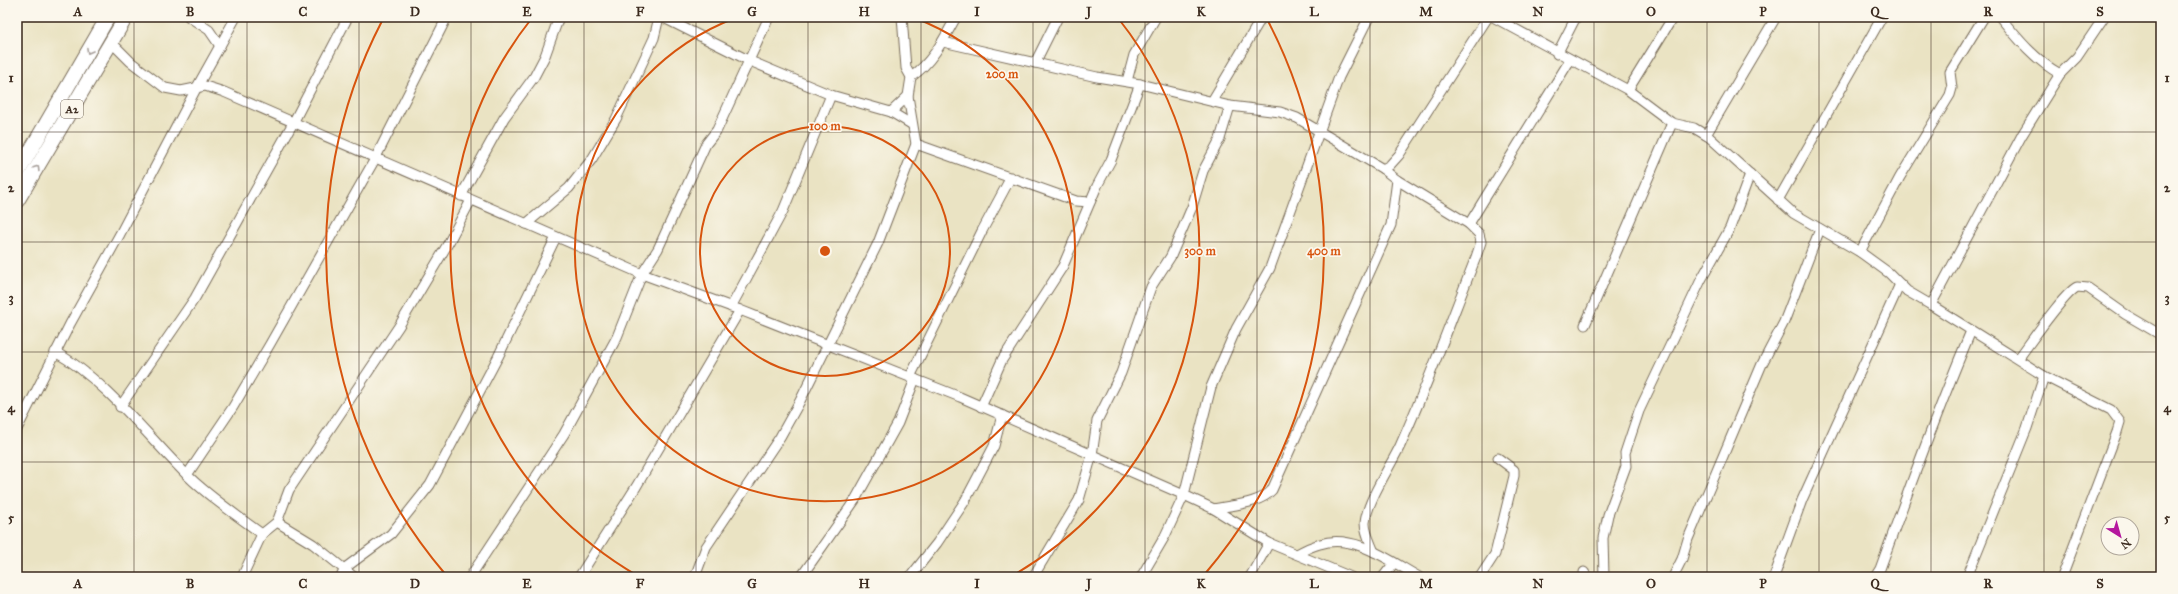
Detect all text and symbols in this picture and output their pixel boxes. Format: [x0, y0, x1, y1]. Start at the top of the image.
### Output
text: A [73, 4, 83, 20]
text: B [186, 4, 195, 20]
text: C [299, 4, 308, 20]
text: D [410, 4, 420, 20]
text: E [522, 4, 532, 20]
text: F [636, 4, 645, 20]
text: G [747, 4, 757, 20]
text: H [858, 4, 870, 20]
text: I [974, 4, 980, 20]
text: J [1084, 4, 1092, 20]
text: K [1196, 4, 1206, 20]
text: L [1309, 4, 1319, 20]
text: M [1419, 4, 1433, 20]
text: N [1532, 4, 1544, 20]
text: O [1646, 4, 1656, 20]
text: P [1759, 4, 1767, 20]
text: Q [1870, 4, 1889, 20]
text: R [1983, 4, 1993, 20]
text: S [2096, 4, 2104, 20]
one-way arrow [87, 47, 94, 54]
text: 200 m [986, 67, 1019, 81]
text: 1 [8, 70, 14, 86]
text: 1 [2164, 70, 2170, 86]
road number: A2 [61, 100, 83, 118]
text: 100 m [809, 119, 842, 133]
one-way arrow [33, 165, 40, 172]
text: 2 [8, 180, 15, 196]
text: 2 [2164, 180, 2171, 196]
centre of rings [818, 244, 832, 258]
text: 300 m [1184, 244, 1217, 259]
text: 400 m [1307, 244, 1342, 259]
text: 3 [8, 290, 14, 306]
text: 3 [2164, 290, 2170, 306]
text: 4 [7, 400, 15, 416]
text: 4 [2163, 400, 2171, 416]
text: 5 [8, 510, 15, 526]
text: 5 [2164, 510, 2171, 526]
north arrow [2100, 516, 2140, 556]
text: N [2118, 536, 2133, 552]
text: A [73, 576, 83, 592]
text: B [186, 576, 195, 592]
text: C [299, 576, 308, 592]
text: D [410, 576, 420, 592]
text: E [522, 576, 532, 592]
text: F [636, 576, 645, 592]
text: G [747, 576, 757, 592]
text: H [858, 576, 870, 592]
text: I [974, 576, 980, 592]
text: J [1084, 576, 1092, 592]
text: K [1196, 576, 1206, 592]
text: L [1309, 576, 1319, 592]
text: M [1419, 576, 1433, 592]
text: N [1532, 576, 1544, 592]
text: O [1646, 576, 1656, 592]
text: P [1759, 576, 1767, 592]
text: Q [1870, 576, 1889, 592]
text: R [1983, 576, 1993, 592]
text: S [2096, 576, 2104, 592]

